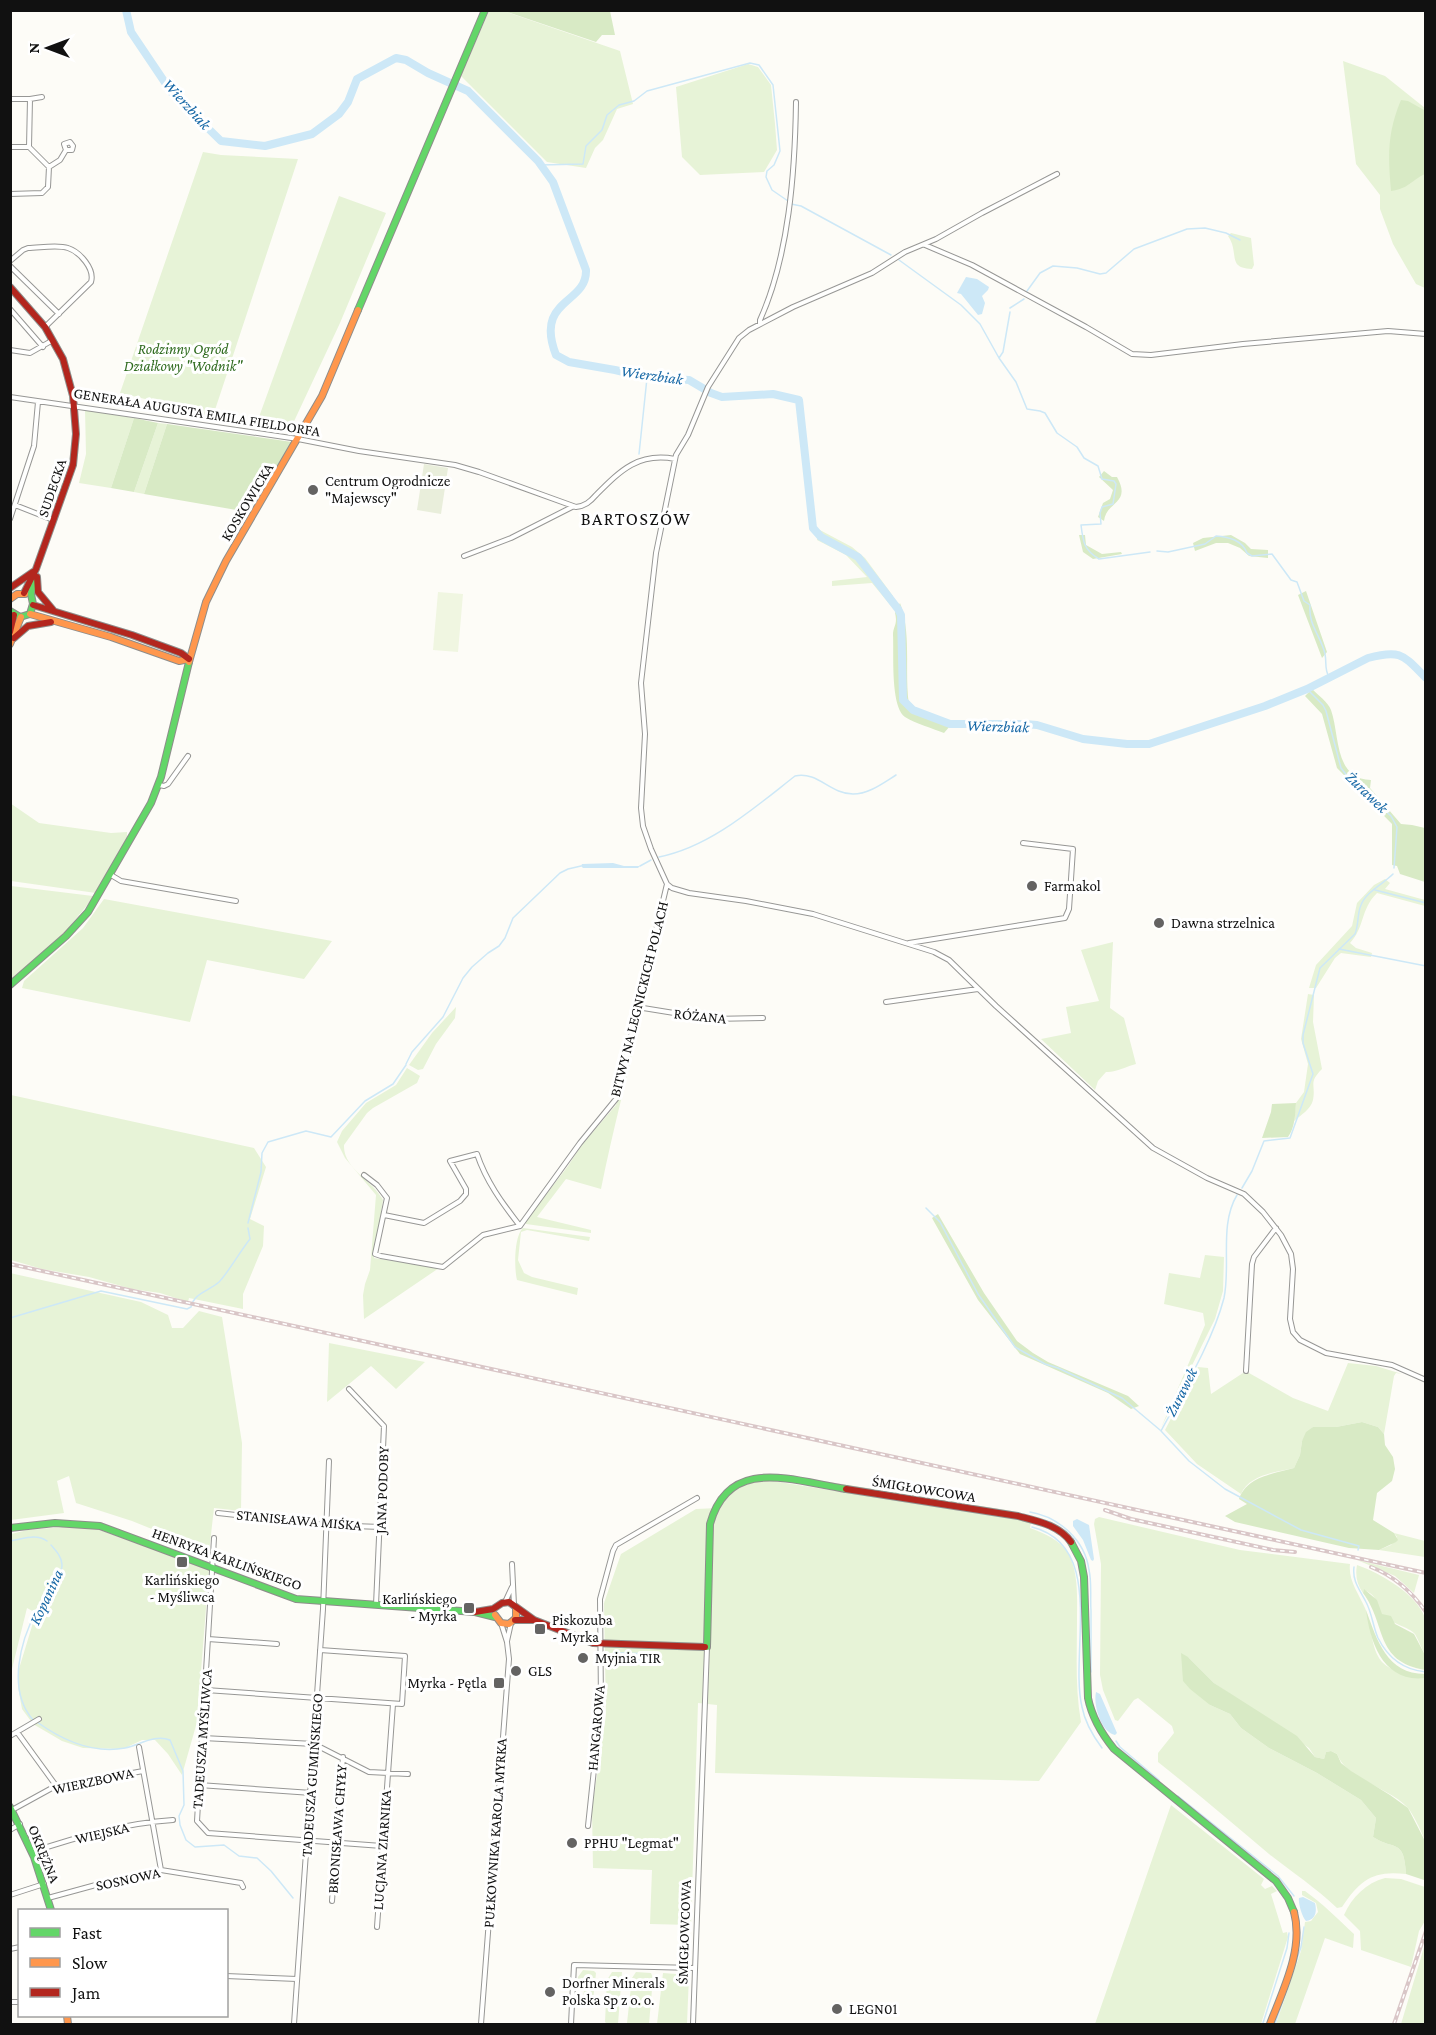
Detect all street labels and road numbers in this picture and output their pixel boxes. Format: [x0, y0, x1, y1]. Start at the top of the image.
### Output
street label: GENERAŁA AUGUSTA EMILA FIELDORFA [72, 385, 322, 439]
street label: SUDECKA [35, 456, 70, 519]
street label: KOSKOWICKA [218, 460, 277, 544]
street label: BITWY NA LEGNICKICH POLACH [607, 899, 671, 1099]
street label: RÓŻANA [673, 1005, 728, 1027]
street label: JANA PODOBY [372, 1446, 393, 1536]
street label: ŚMIGŁOWCOWA [871, 1473, 977, 1505]
street label: STANISŁAWA MIŚKA [236, 1507, 363, 1533]
street label: HENRYKA KARLIŃSKIEGO [150, 1524, 304, 1594]
street label: TADEUSZA MYŚLIWCA [189, 1668, 215, 1809]
street label: HANGAROWA [584, 1684, 608, 1772]
street label: TADEUSZA GUMIŃSKIEGO [298, 1693, 326, 1857]
street label: PUŁKOWNIKA KAROLA MYRKA [480, 1737, 510, 1928]
street label: BRONISŁAWA CHYŁY [325, 1764, 349, 1894]
street label: WIERZBOWA [51, 1765, 135, 1797]
street label: LUCJANA ZIARNIKA [370, 1789, 395, 1911]
street label: WIEJSKA [73, 1819, 131, 1848]
street label: OKRĘŻNA [24, 1823, 63, 1886]
street label: SOSNOWA [94, 1864, 162, 1894]
street label: ŚMIGŁOWCOWA [674, 1879, 694, 1985]

